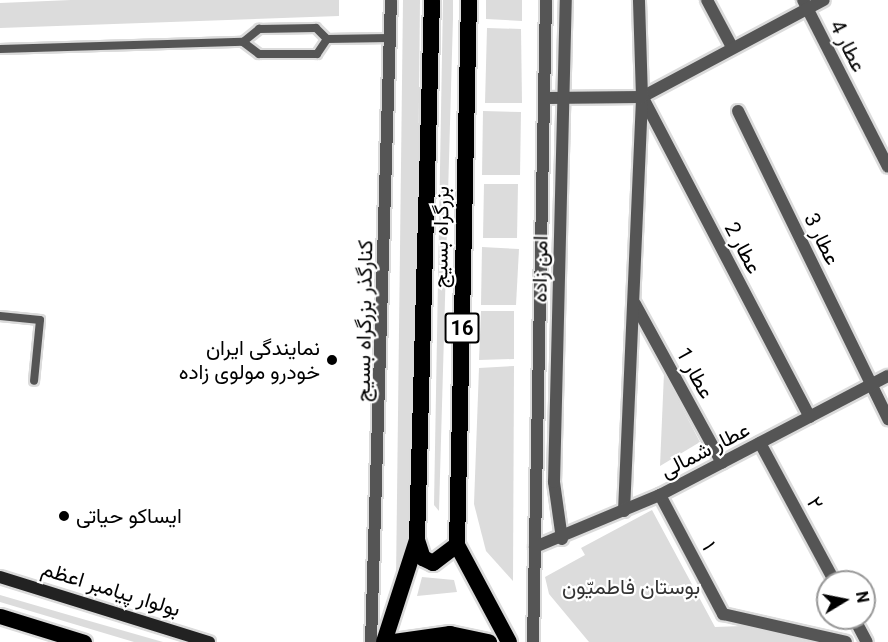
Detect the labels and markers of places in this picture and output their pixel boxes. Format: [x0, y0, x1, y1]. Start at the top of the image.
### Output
place label: نمایندگی ایران خودرو مولوی زاده [179, 335, 320, 385]
marker: نمایندگی ایران خودرو مولوی زاده [325, 353, 339, 367]
place label: ایساکو حیاتی [76, 503, 182, 529]
marker: ایساکو حیاتی [57, 509, 71, 523]

